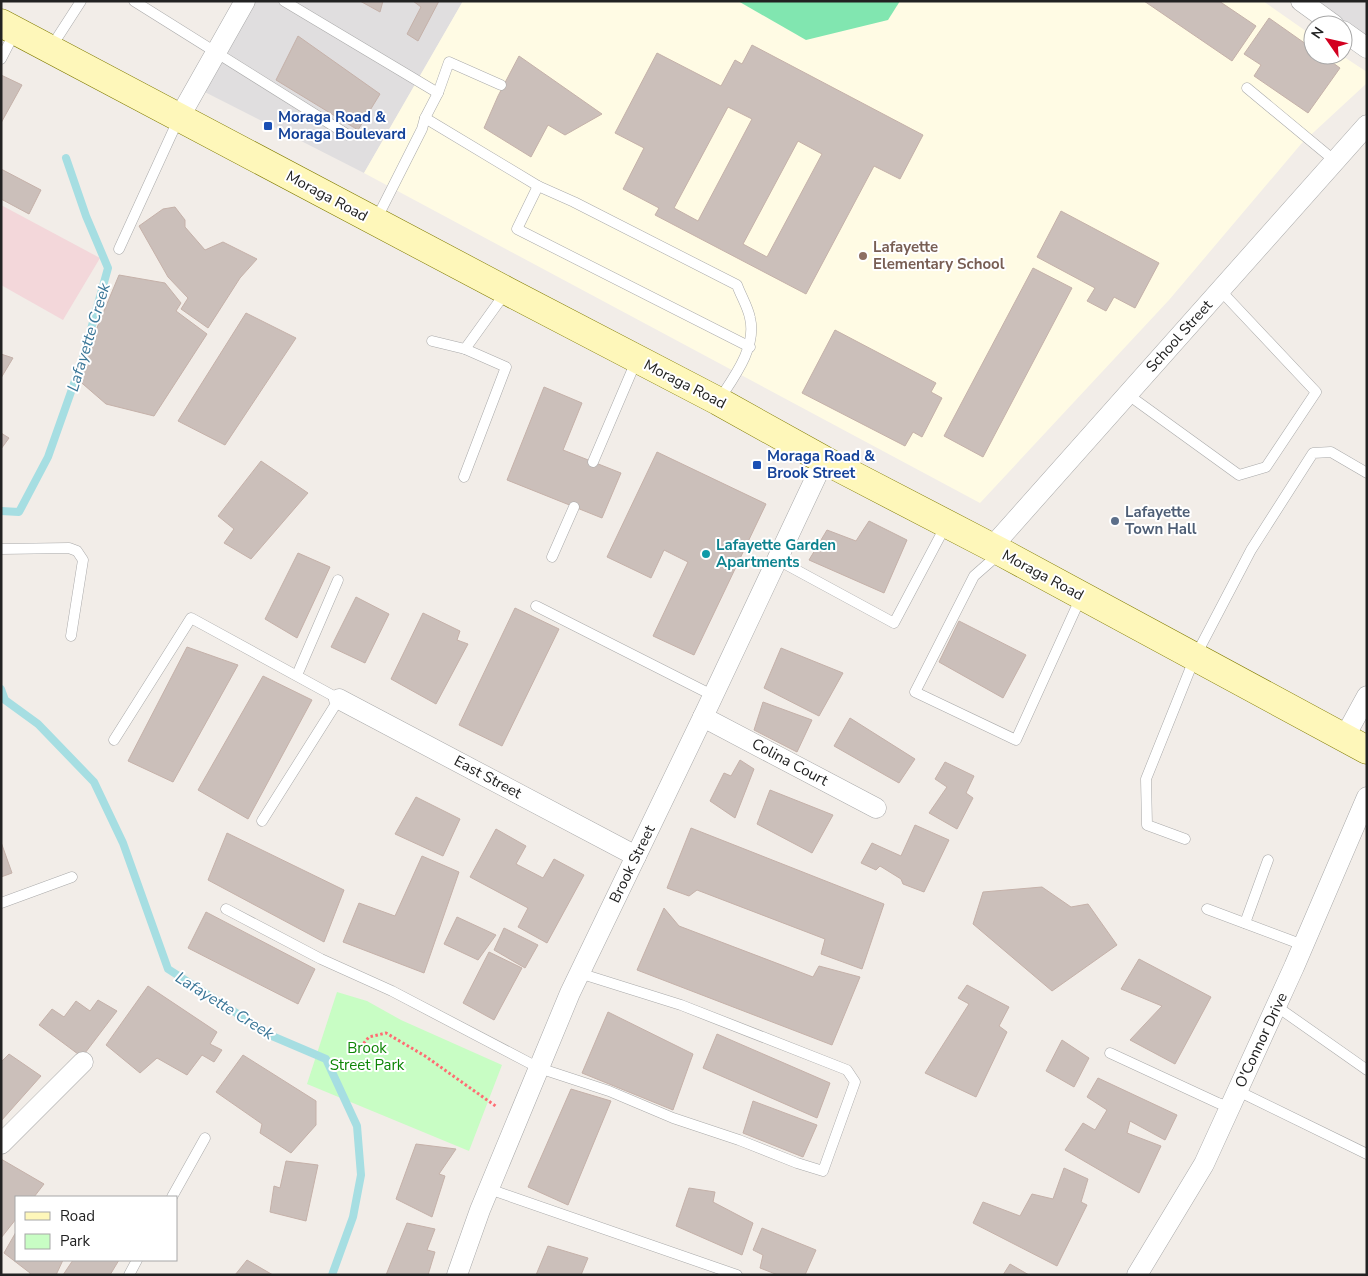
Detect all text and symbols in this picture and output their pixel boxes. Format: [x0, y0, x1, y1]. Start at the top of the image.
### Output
north arrow [1303, 15, 1353, 65]
text: N [1307, 23, 1328, 43]
place label: Moraga Road & Moraga Boulevard [278, 107, 406, 144]
marker: Moraga Road & Moraga Boulevard [262, 120, 274, 132]
street label: Moraga Road [283, 166, 371, 226]
place label: Lafayette Elementary School [873, 237, 1005, 274]
marker: Lafayette Elementary School [857, 250, 869, 262]
water label: Lafayette Creek [62, 279, 116, 394]
street label: School Street [1141, 295, 1217, 376]
street label: Moraga Road [640, 355, 730, 413]
place label: Moraga Road & Brook Street [767, 446, 876, 483]
marker: Moraga Road & Brook Street [751, 459, 763, 471]
place label: Lafayette Town Hall [1125, 502, 1197, 539]
marker: Lafayette Town Hall [1109, 515, 1121, 527]
place label: Lafayette Garden Apartments [716, 535, 836, 572]
street label: Moraga Road [999, 545, 1087, 605]
marker: Lafayette Garden Apartments [700, 548, 712, 560]
street label: Colina Court [748, 734, 832, 791]
street label: East Street [451, 751, 526, 803]
street label: Brook Street [605, 821, 660, 906]
water label: Lafayette Creek [171, 967, 279, 1045]
street label: O'Connor Drive [1230, 989, 1292, 1091]
park label: Brook Street Park [330, 1038, 405, 1075]
legend [15, 1196, 178, 1261]
text: Road [60, 1206, 95, 1226]
text: Park [60, 1231, 90, 1251]

